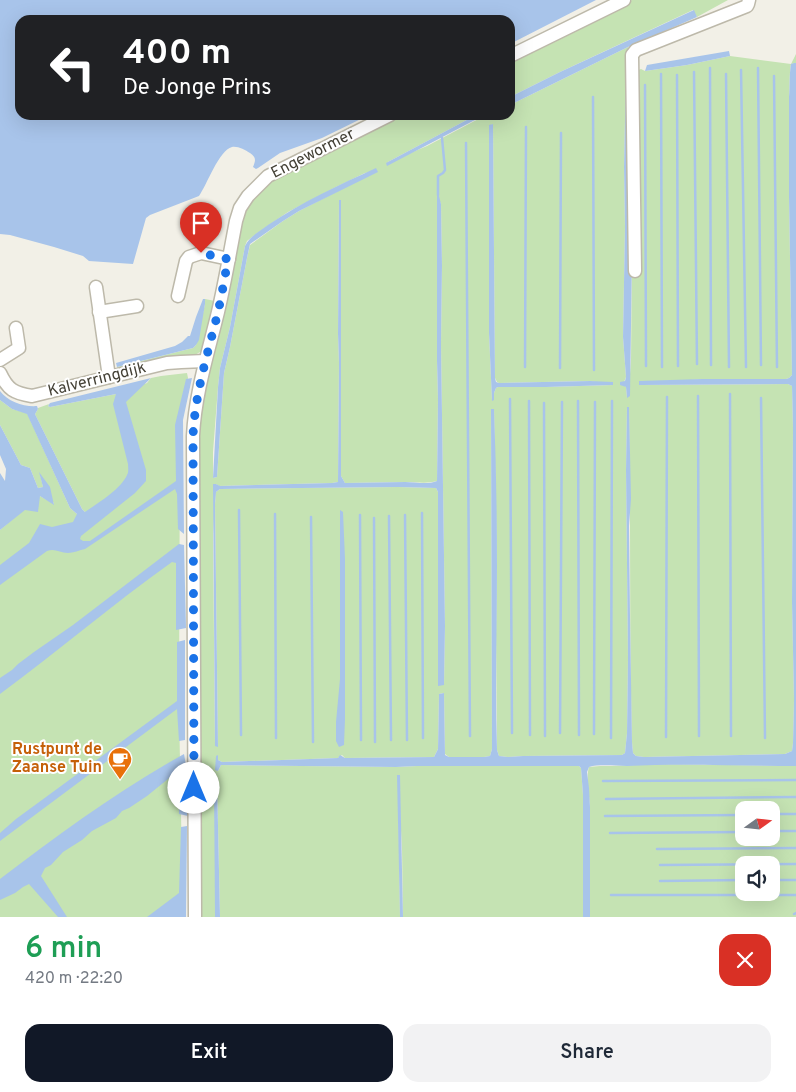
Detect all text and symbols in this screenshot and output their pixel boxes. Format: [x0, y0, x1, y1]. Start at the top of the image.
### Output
text: 400 m [123, 32, 231, 76]
icon: left [40, 35, 105, 100]
text: De Jonge Prins [123, 75, 272, 102]
street label: Engewormer [268, 124, 358, 184]
pin [180, 202, 222, 253]
icon: arrive [187, 209, 215, 237]
street label: Kalverringdijk [46, 358, 148, 402]
place label: Rustpunt de Zaanse Tuin [12, 740, 102, 778]
cafe icon: Rustpunt de Zaanse Tuin [107, 746, 133, 780]
position arrow [167, 761, 219, 813]
north arrow [735, 801, 780, 846]
map controls [735, 801, 780, 901]
button: sound [735, 856, 780, 901]
text: 6 min [25, 931, 102, 968]
button: close [719, 934, 771, 986]
text: 420 m · 22:20 [25, 969, 123, 989]
button: Exit [25, 1024, 393, 1082]
button: Share [403, 1024, 771, 1082]

